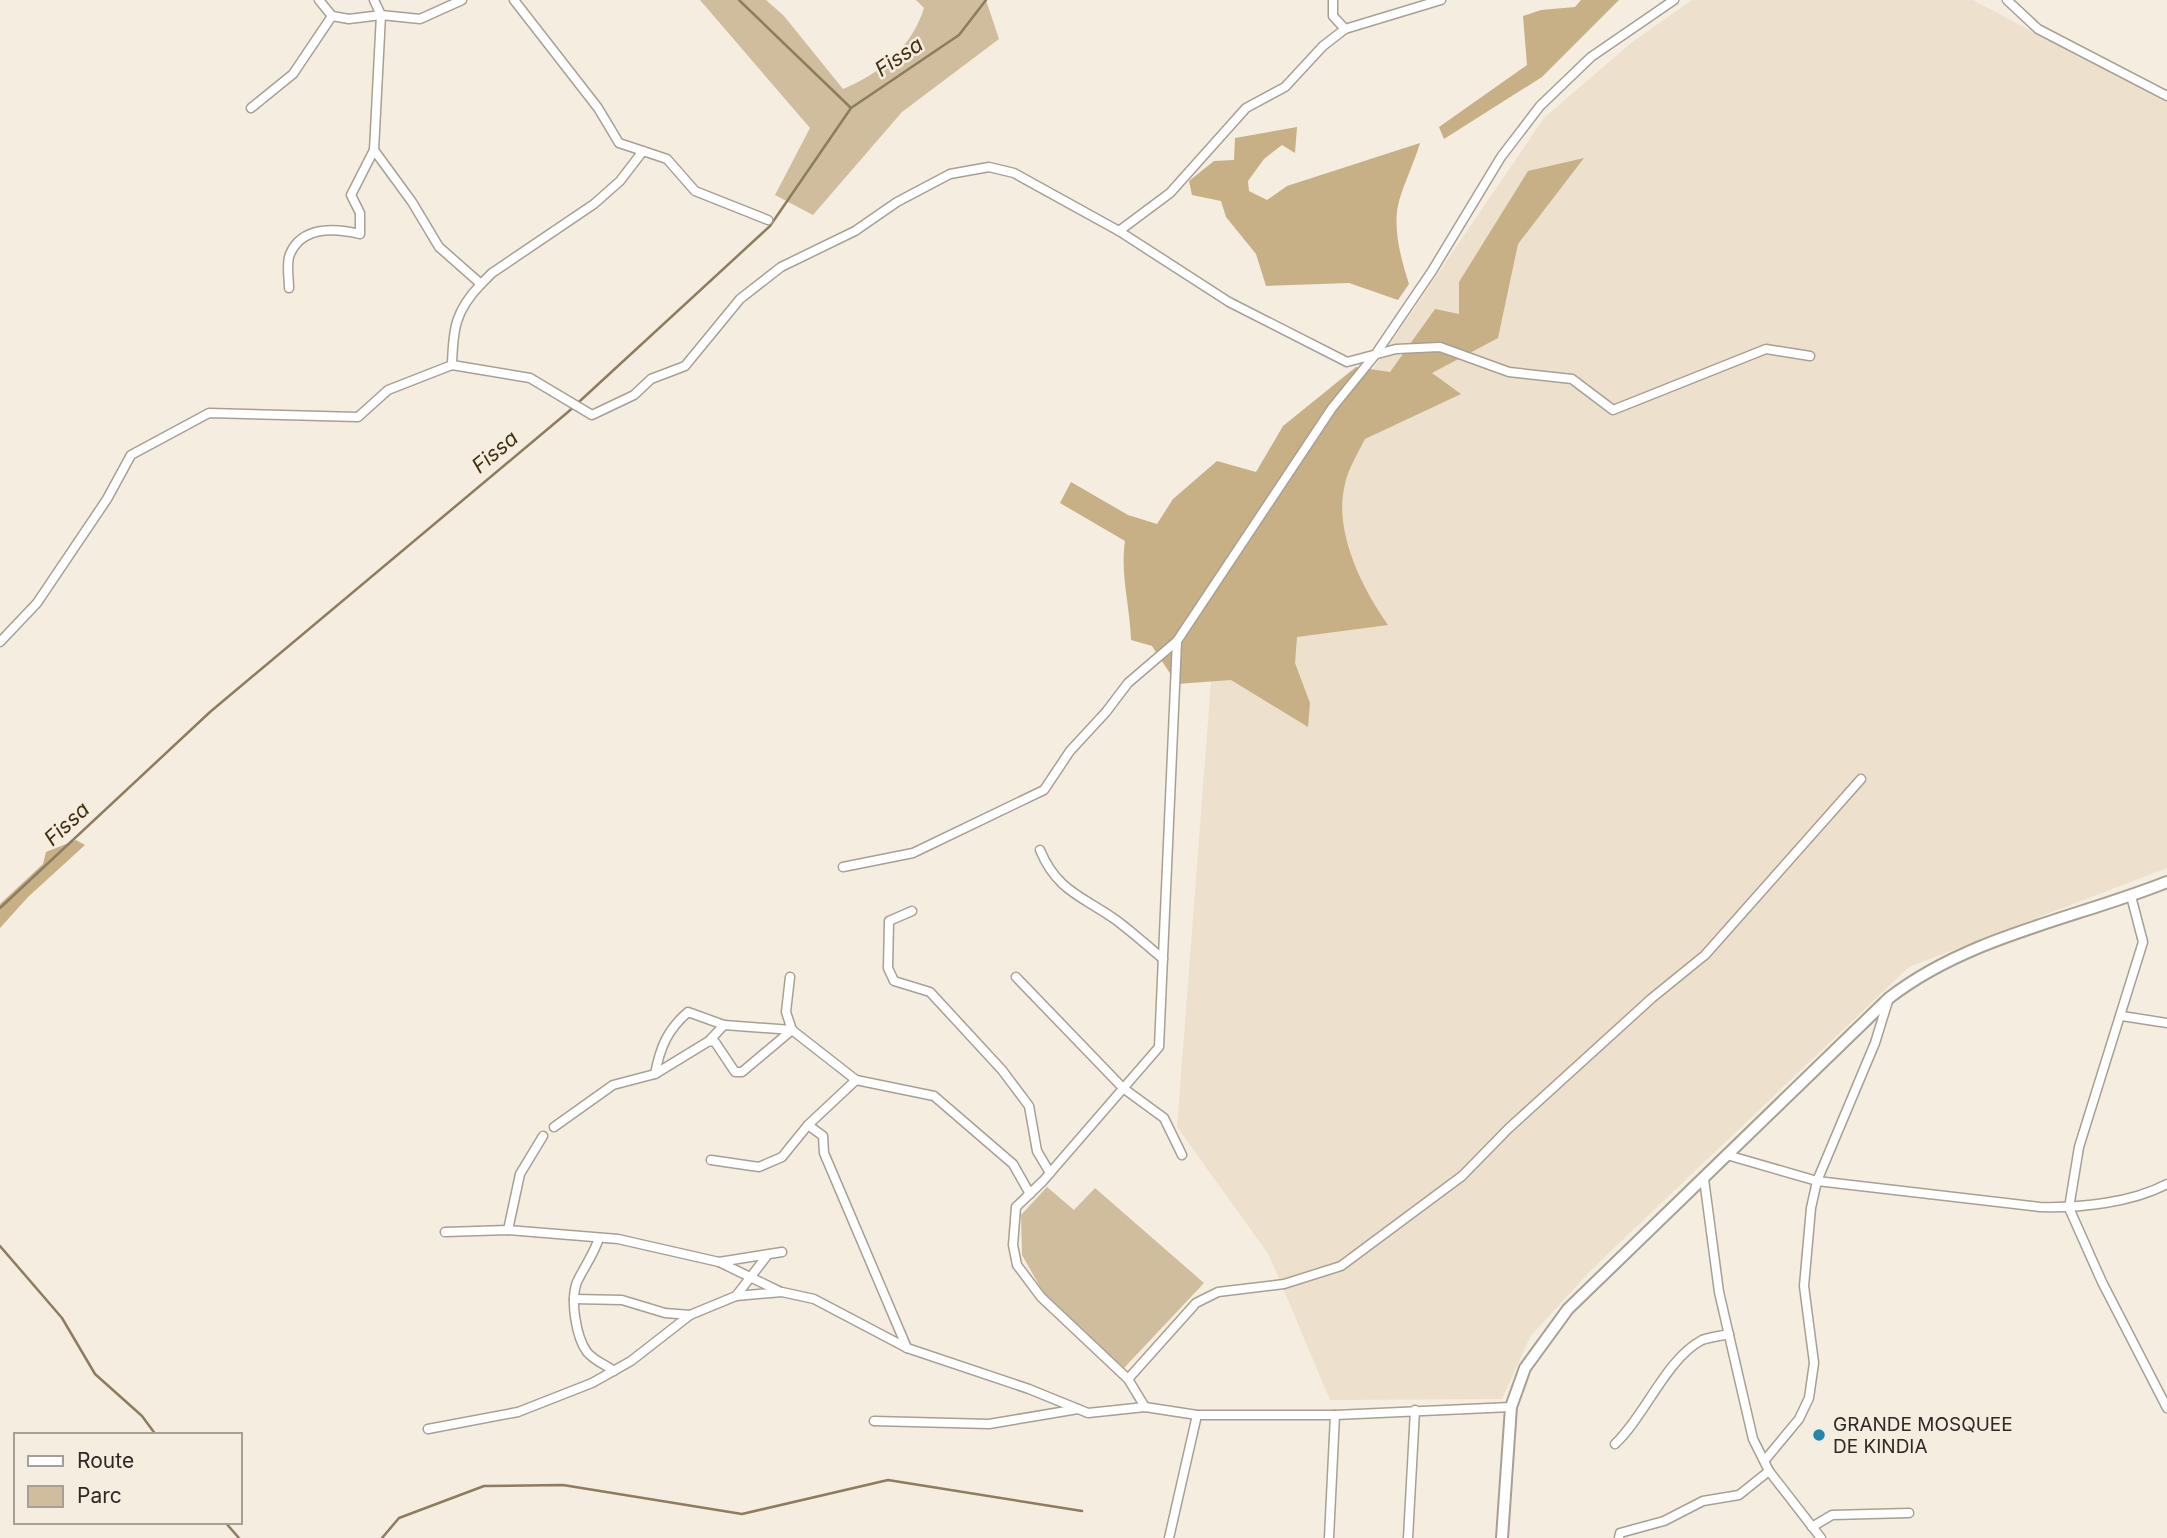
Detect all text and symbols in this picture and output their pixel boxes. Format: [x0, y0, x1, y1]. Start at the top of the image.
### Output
water label: Fissa [870, 31, 928, 82]
water label: Fissa [467, 425, 523, 478]
water label: Fissa [39, 797, 94, 851]
place label: GRANDE MOSQUEE DE KINDIA [1833, 1413, 2013, 1458]
marker: GRANDE MOSQUEE DE KINDIA [1811, 1427, 1827, 1443]
legend [14, 1433, 242, 1524]
text: Route [77, 1448, 134, 1473]
text: Parc [77, 1483, 122, 1508]

